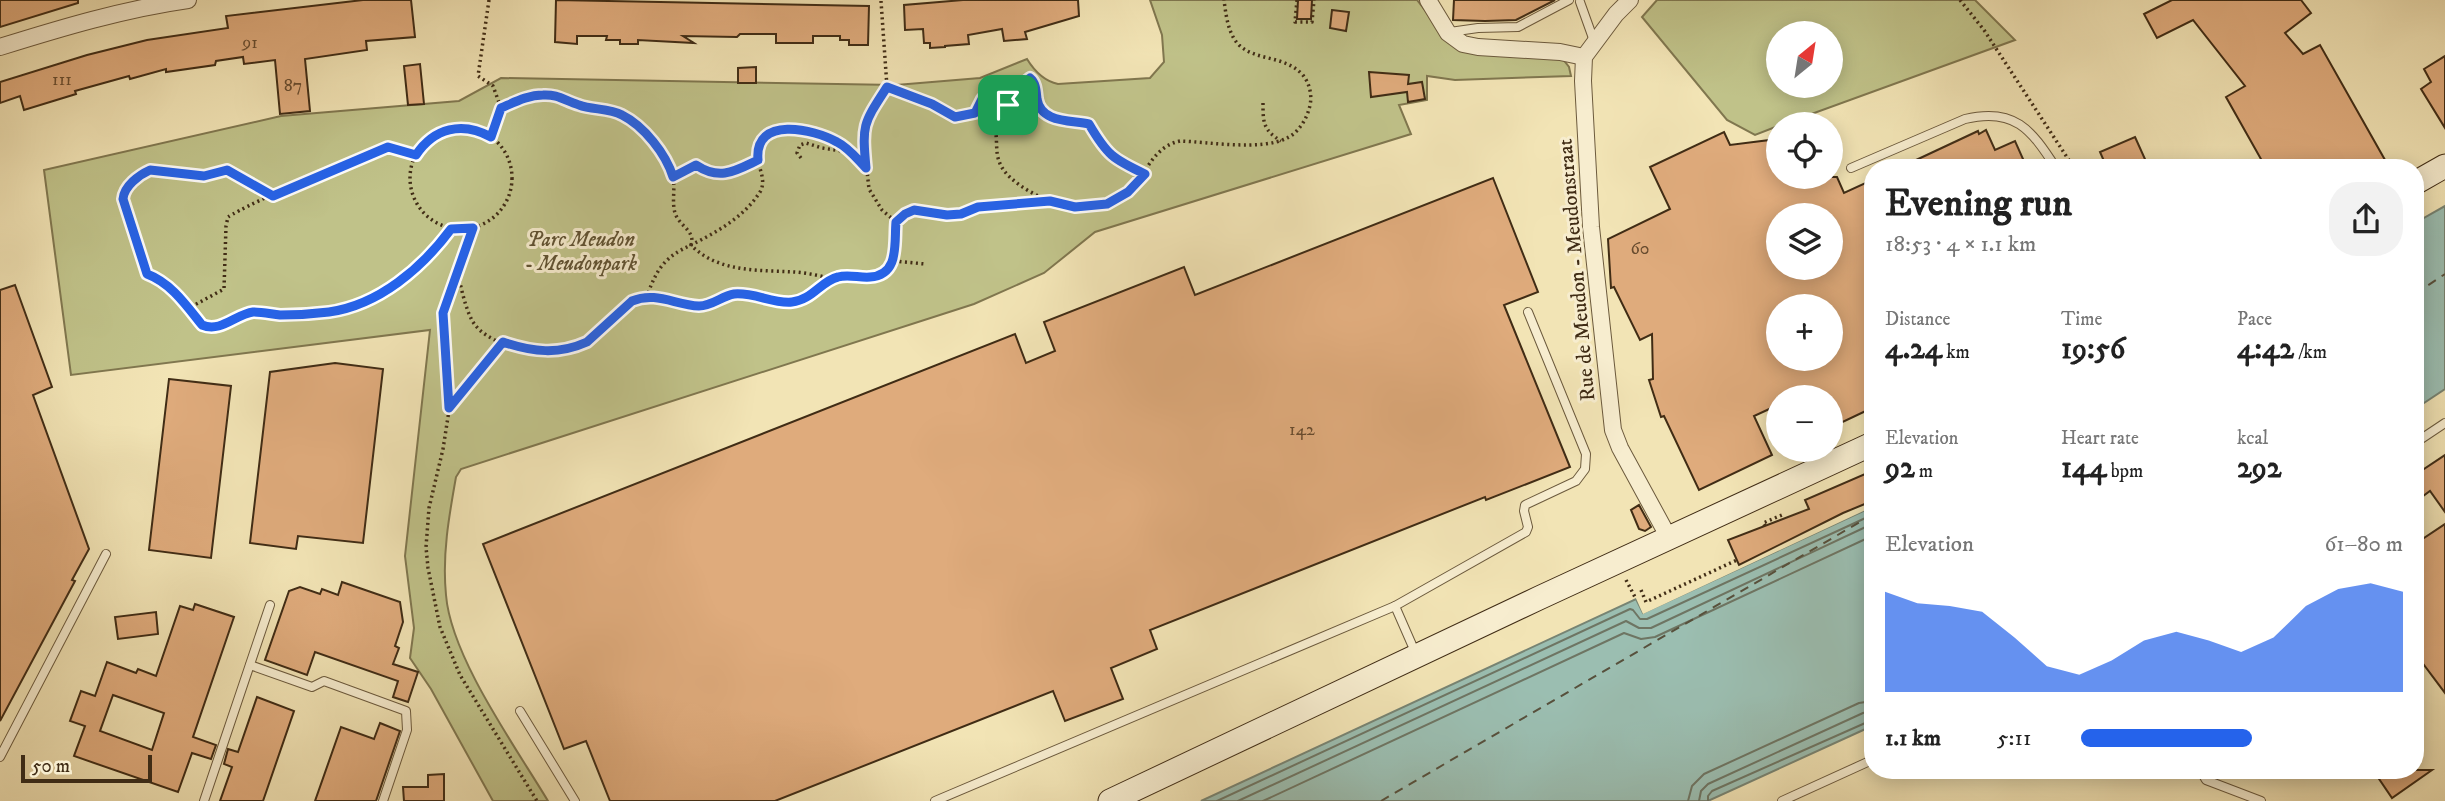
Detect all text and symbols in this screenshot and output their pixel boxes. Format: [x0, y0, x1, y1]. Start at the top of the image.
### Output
north arrow [1766, 21, 1843, 98]
map controls [1766, 21, 1843, 462]
house number: 91 [241, 32, 258, 54]
house number: 111 [52, 69, 72, 91]
house number: 87 [284, 75, 302, 97]
pin [978, 75, 1038, 135]
icon: arrive [989, 86, 1027, 124]
button: locate [1766, 112, 1843, 189]
street label: Rue de Meudon - Meudonstraat [1553, 137, 1601, 402]
text: Evening run [1885, 180, 2072, 228]
button: share [2329, 182, 2403, 256]
button: layers [1766, 203, 1843, 280]
park label: Parc Meudon - Meudonpark [525, 227, 637, 277]
text: 18:53 · 4 × 1.1 km [1885, 230, 2036, 259]
house number: 60 [1630, 238, 1650, 260]
button: + [1766, 294, 1843, 371]
text: Distance [1885, 308, 1950, 331]
text: Time [2061, 308, 2102, 331]
text: Pace [2237, 308, 2272, 331]
text: 4.24 [1885, 331, 1942, 368]
text: 19:56 [2061, 331, 2125, 368]
text: 4:42 [2237, 331, 2294, 368]
text: km [1942, 341, 1970, 364]
text: /km [2294, 341, 2327, 364]
button: − [1766, 385, 1843, 462]
house number: 142 [1289, 419, 1315, 441]
text: Elevation [1885, 427, 1959, 450]
text: Heart rate [2061, 427, 2139, 450]
text: kcal [2237, 427, 2268, 450]
text: 92 [1885, 450, 1915, 487]
text: 144 [2061, 450, 2107, 487]
text: 292 [2237, 450, 2281, 487]
text: m [1915, 460, 1933, 483]
text: bpm [2107, 460, 2143, 483]
text: Elevation [1885, 530, 1974, 559]
text: 61–80 m [2324, 530, 2403, 559]
text: 1.1 km [1885, 724, 1941, 753]
text: 5:11 [1997, 724, 2031, 753]
scale bar [21, 752, 152, 784]
text: 50 m [32, 755, 70, 778]

